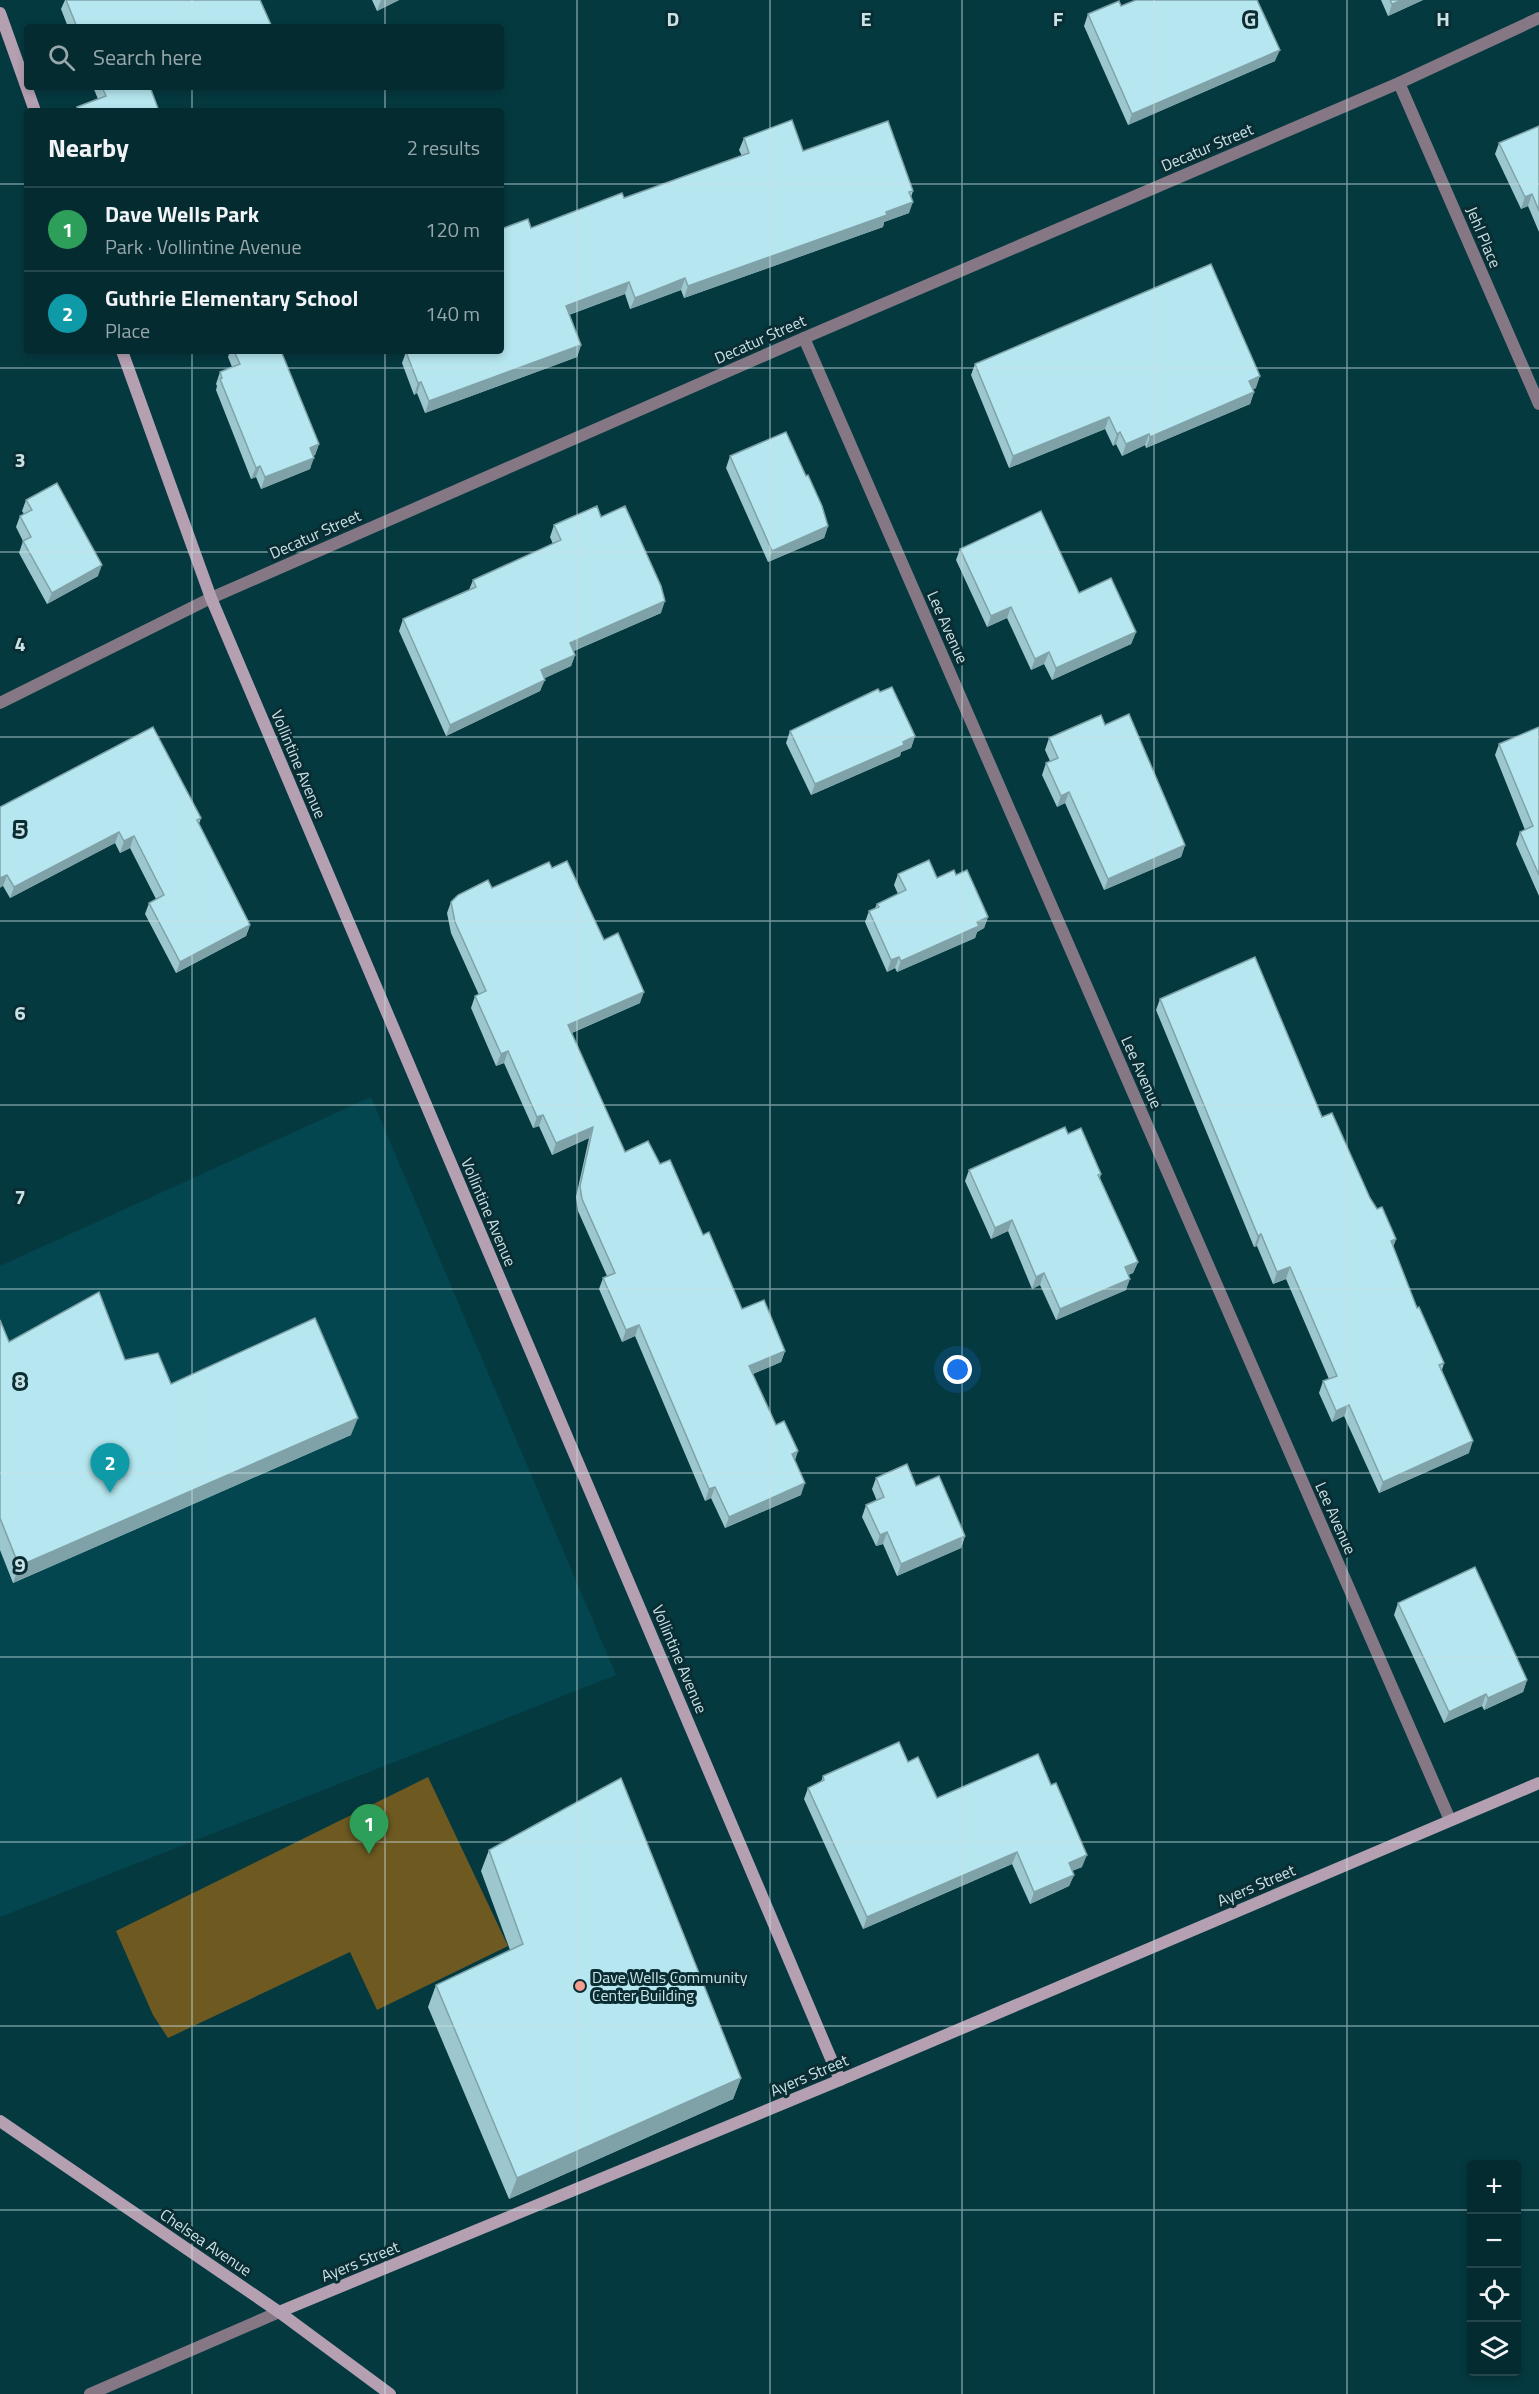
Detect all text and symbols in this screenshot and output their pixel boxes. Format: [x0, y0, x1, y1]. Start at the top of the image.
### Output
text: D [667, 3, 679, 34]
text: E [860, 3, 872, 34]
text: F [1053, 3, 1064, 34]
text: G [1244, 3, 1256, 34]
text: H [1436, 3, 1450, 34]
search box [24, 24, 504, 90]
text: Search here [93, 40, 202, 74]
icon: search [45, 41, 78, 74]
street label: Decatur Street [1157, 117, 1257, 177]
text: Nearby [48, 128, 129, 167]
text: 2 results [407, 132, 480, 163]
text: Dave Wells Park [105, 197, 259, 231]
street label: Jehl Place [1460, 203, 1508, 271]
text: 1 [62, 214, 73, 245]
text: 120 m [425, 214, 480, 245]
text: Park · Vollintine Avenue [105, 231, 301, 262]
text: Guthrie Elementary School [105, 281, 358, 315]
text: 2 [62, 298, 73, 329]
text: 140 m [425, 298, 480, 329]
street label: Decatur Street [710, 308, 810, 370]
text: Place [105, 315, 150, 346]
text: 3 [14, 444, 26, 475]
street label: Decatur Street [265, 503, 365, 565]
street label: Lee Avenue [921, 587, 975, 667]
text: 4 [14, 628, 26, 659]
street label: Vollintine Avenue [265, 706, 333, 822]
text: 5 [14, 813, 26, 844]
text: 6 [14, 997, 26, 1028]
street label: Lee Avenue [1115, 1032, 1169, 1112]
street label: Vollintine Avenue [455, 1154, 523, 1270]
text: 7 [14, 1181, 26, 1212]
your location [943, 1355, 972, 1384]
text: 8 [14, 1365, 26, 1396]
pin: 2 [90, 1444, 130, 1493]
street label: Lee Avenue [1309, 1478, 1363, 1558]
text: 9 [14, 1549, 26, 1580]
street label: Vollintine Avenue [646, 1601, 714, 1717]
pin: 1 [350, 1804, 388, 1854]
street label: Ayers Street [1213, 1858, 1299, 1912]
place label: Dave Wells Community Center Building [592, 1965, 748, 2007]
marker: Dave Wells Community Center Building [573, 1979, 587, 1993]
street label: Ayers Street [766, 2048, 852, 2102]
map controls [1467, 2160, 1521, 2376]
button: + [1467, 2160, 1521, 2214]
street label: Chelsea Avenue [155, 2202, 257, 2282]
button: − [1467, 2214, 1521, 2268]
street label: Ayers Street [317, 2234, 403, 2288]
button: locate [1467, 2268, 1521, 2322]
button: layers [1467, 2322, 1521, 2376]

